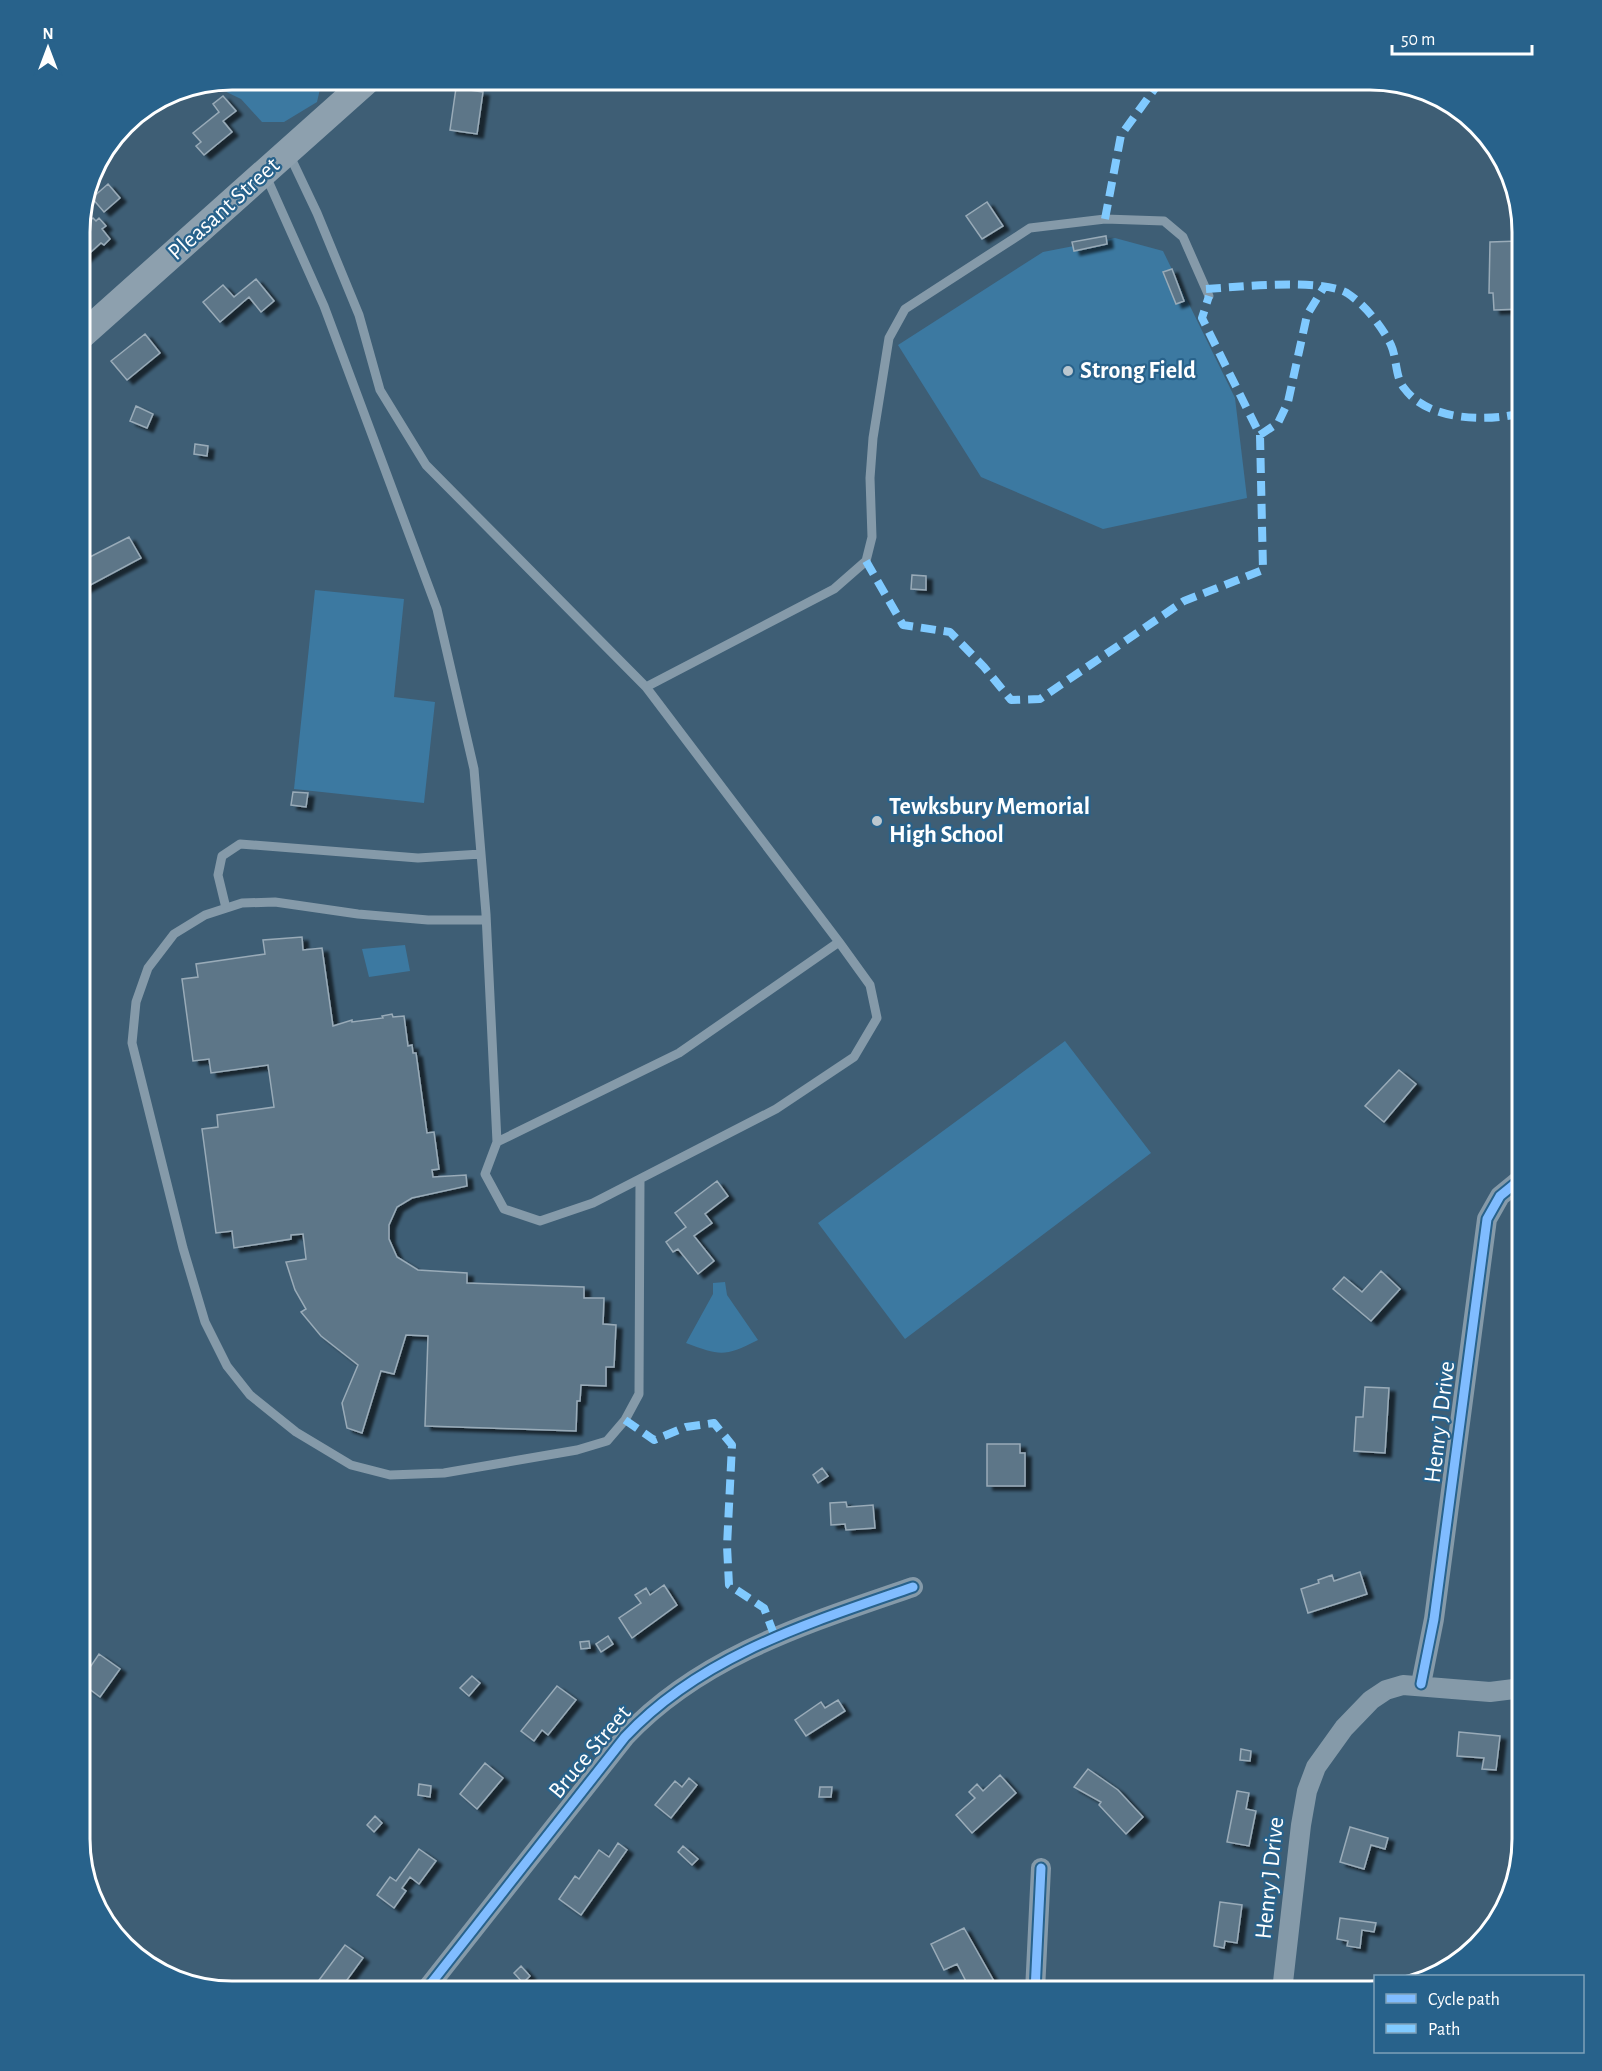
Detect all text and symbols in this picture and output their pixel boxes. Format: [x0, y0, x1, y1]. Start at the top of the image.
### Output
north arrow [18, 18, 78, 78]
scale bar [1392, 18, 1532, 56]
text: N [42, 26, 54, 42]
text: 50 m [1401, 31, 1435, 49]
street label: Pleasant Street [164, 153, 285, 265]
place label: Strong Field [1080, 359, 1196, 383]
marker: Strong Field [1061, 364, 1075, 378]
place label: Tewksbury Memorial High School [889, 795, 1090, 847]
marker: Tewksbury Memorial High School [870, 814, 884, 828]
street label: Henry J Drive [1421, 1360, 1459, 1484]
street label: Bruce Street [544, 1701, 636, 1803]
street label: Henry J Drive [1252, 1816, 1288, 1940]
legend [1374, 1975, 1584, 2053]
text: Cycle path [1428, 1991, 1500, 2009]
text: Path [1428, 2021, 1460, 2039]

